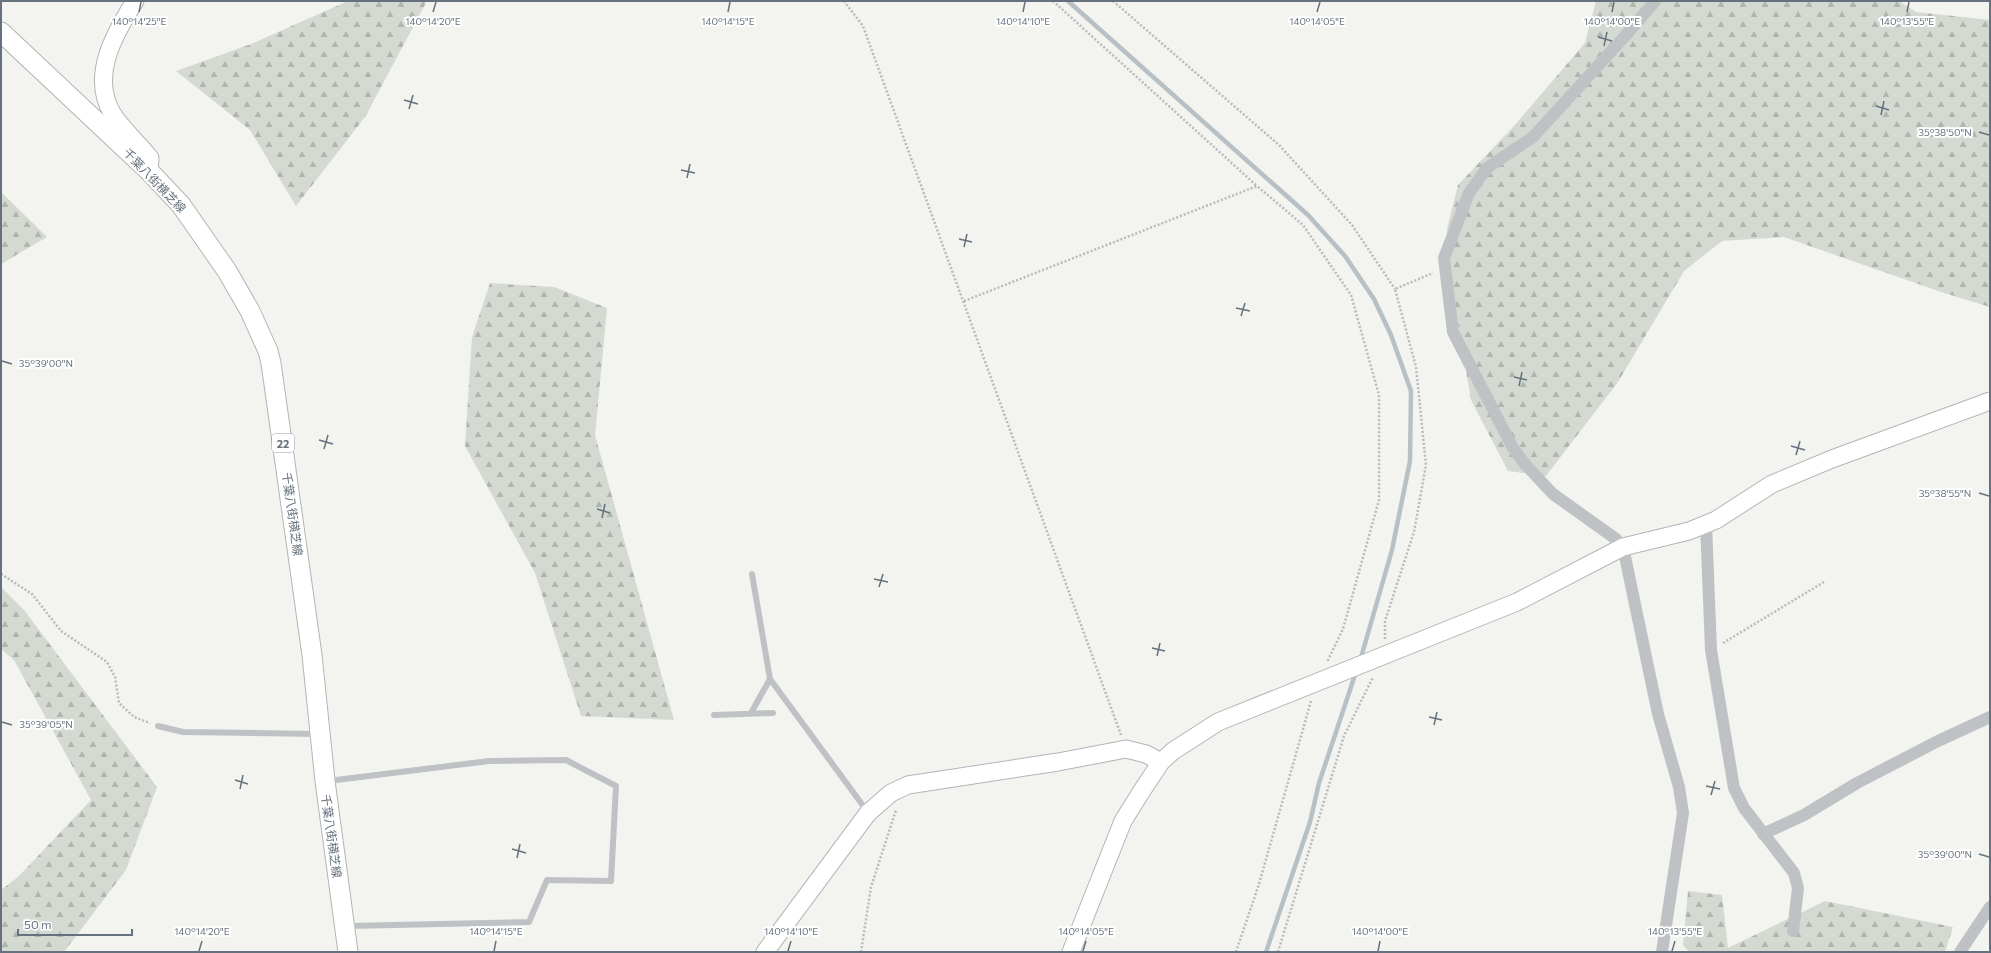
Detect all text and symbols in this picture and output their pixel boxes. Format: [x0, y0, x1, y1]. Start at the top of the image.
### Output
text: 140°14'25"E [112, 15, 166, 27]
text: 140°14'20"E [405, 15, 461, 27]
text: 140°14'15"E [701, 15, 755, 27]
text: 140°14'10"E [996, 15, 1050, 27]
text: 140°14'05"E [1289, 15, 1345, 27]
text: 140°14'00"E [1584, 15, 1640, 27]
text: 140°13'55"E [1880, 15, 1934, 27]
text: 35°38'50"N [1918, 126, 1972, 138]
street label: 千葉八街横芝線 [121, 145, 189, 215]
text: 35°39'00"N [19, 357, 73, 369]
road number: 22 [272, 434, 294, 452]
street label: 千葉八街横芝線 [280, 471, 306, 557]
text: 35°38'55"N [1919, 487, 1971, 499]
text: 35°39'05"N [19, 718, 73, 730]
street label: 千葉八街横芝線 [319, 793, 345, 879]
text: 35°39'00"N [1918, 848, 1972, 860]
scale bar [18, 911, 132, 937]
text: 50 m [24, 917, 52, 931]
text: 140°14'20"E [174, 925, 230, 937]
text: 140°14'15"E [469, 925, 523, 937]
text: 140°14'10"E [764, 925, 818, 937]
text: 140°14'05"E [1058, 925, 1114, 937]
text: 140°14'00"E [1352, 925, 1408, 937]
text: 140°13'55"E [1648, 925, 1702, 937]

